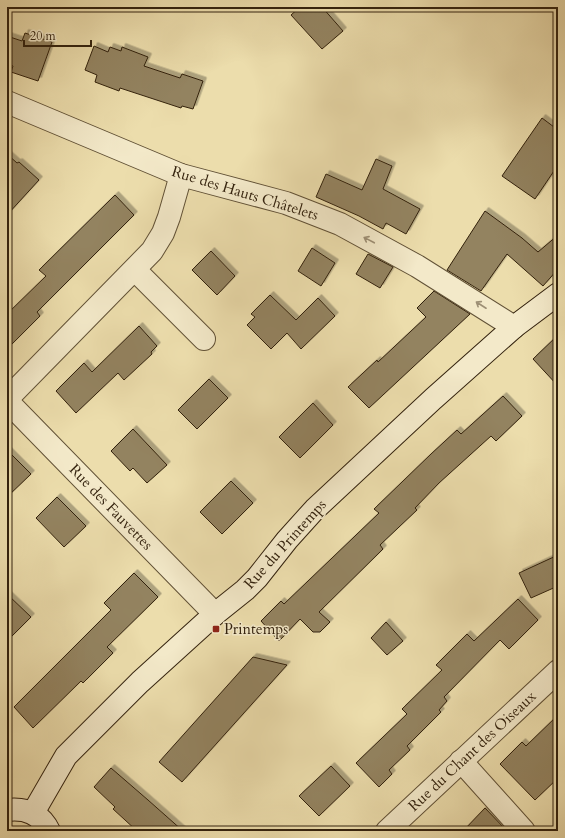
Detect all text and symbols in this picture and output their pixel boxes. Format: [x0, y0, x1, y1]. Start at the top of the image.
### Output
scale bar [24, 22, 91, 48]
text: 20 m [30, 28, 57, 44]
street label: Rue des Hauts Châtelets [169, 161, 321, 225]
one-way arrow [363, 236, 375, 243]
one-way arrow [476, 301, 487, 309]
street label: Rue des Fauvettes [65, 460, 157, 554]
street label: Rue du Printemps [239, 495, 331, 593]
place label: Printemps [224, 619, 288, 639]
marker: Printemps [211, 624, 221, 634]
street label: Rue du Chant des Oiseaux [404, 686, 541, 816]

